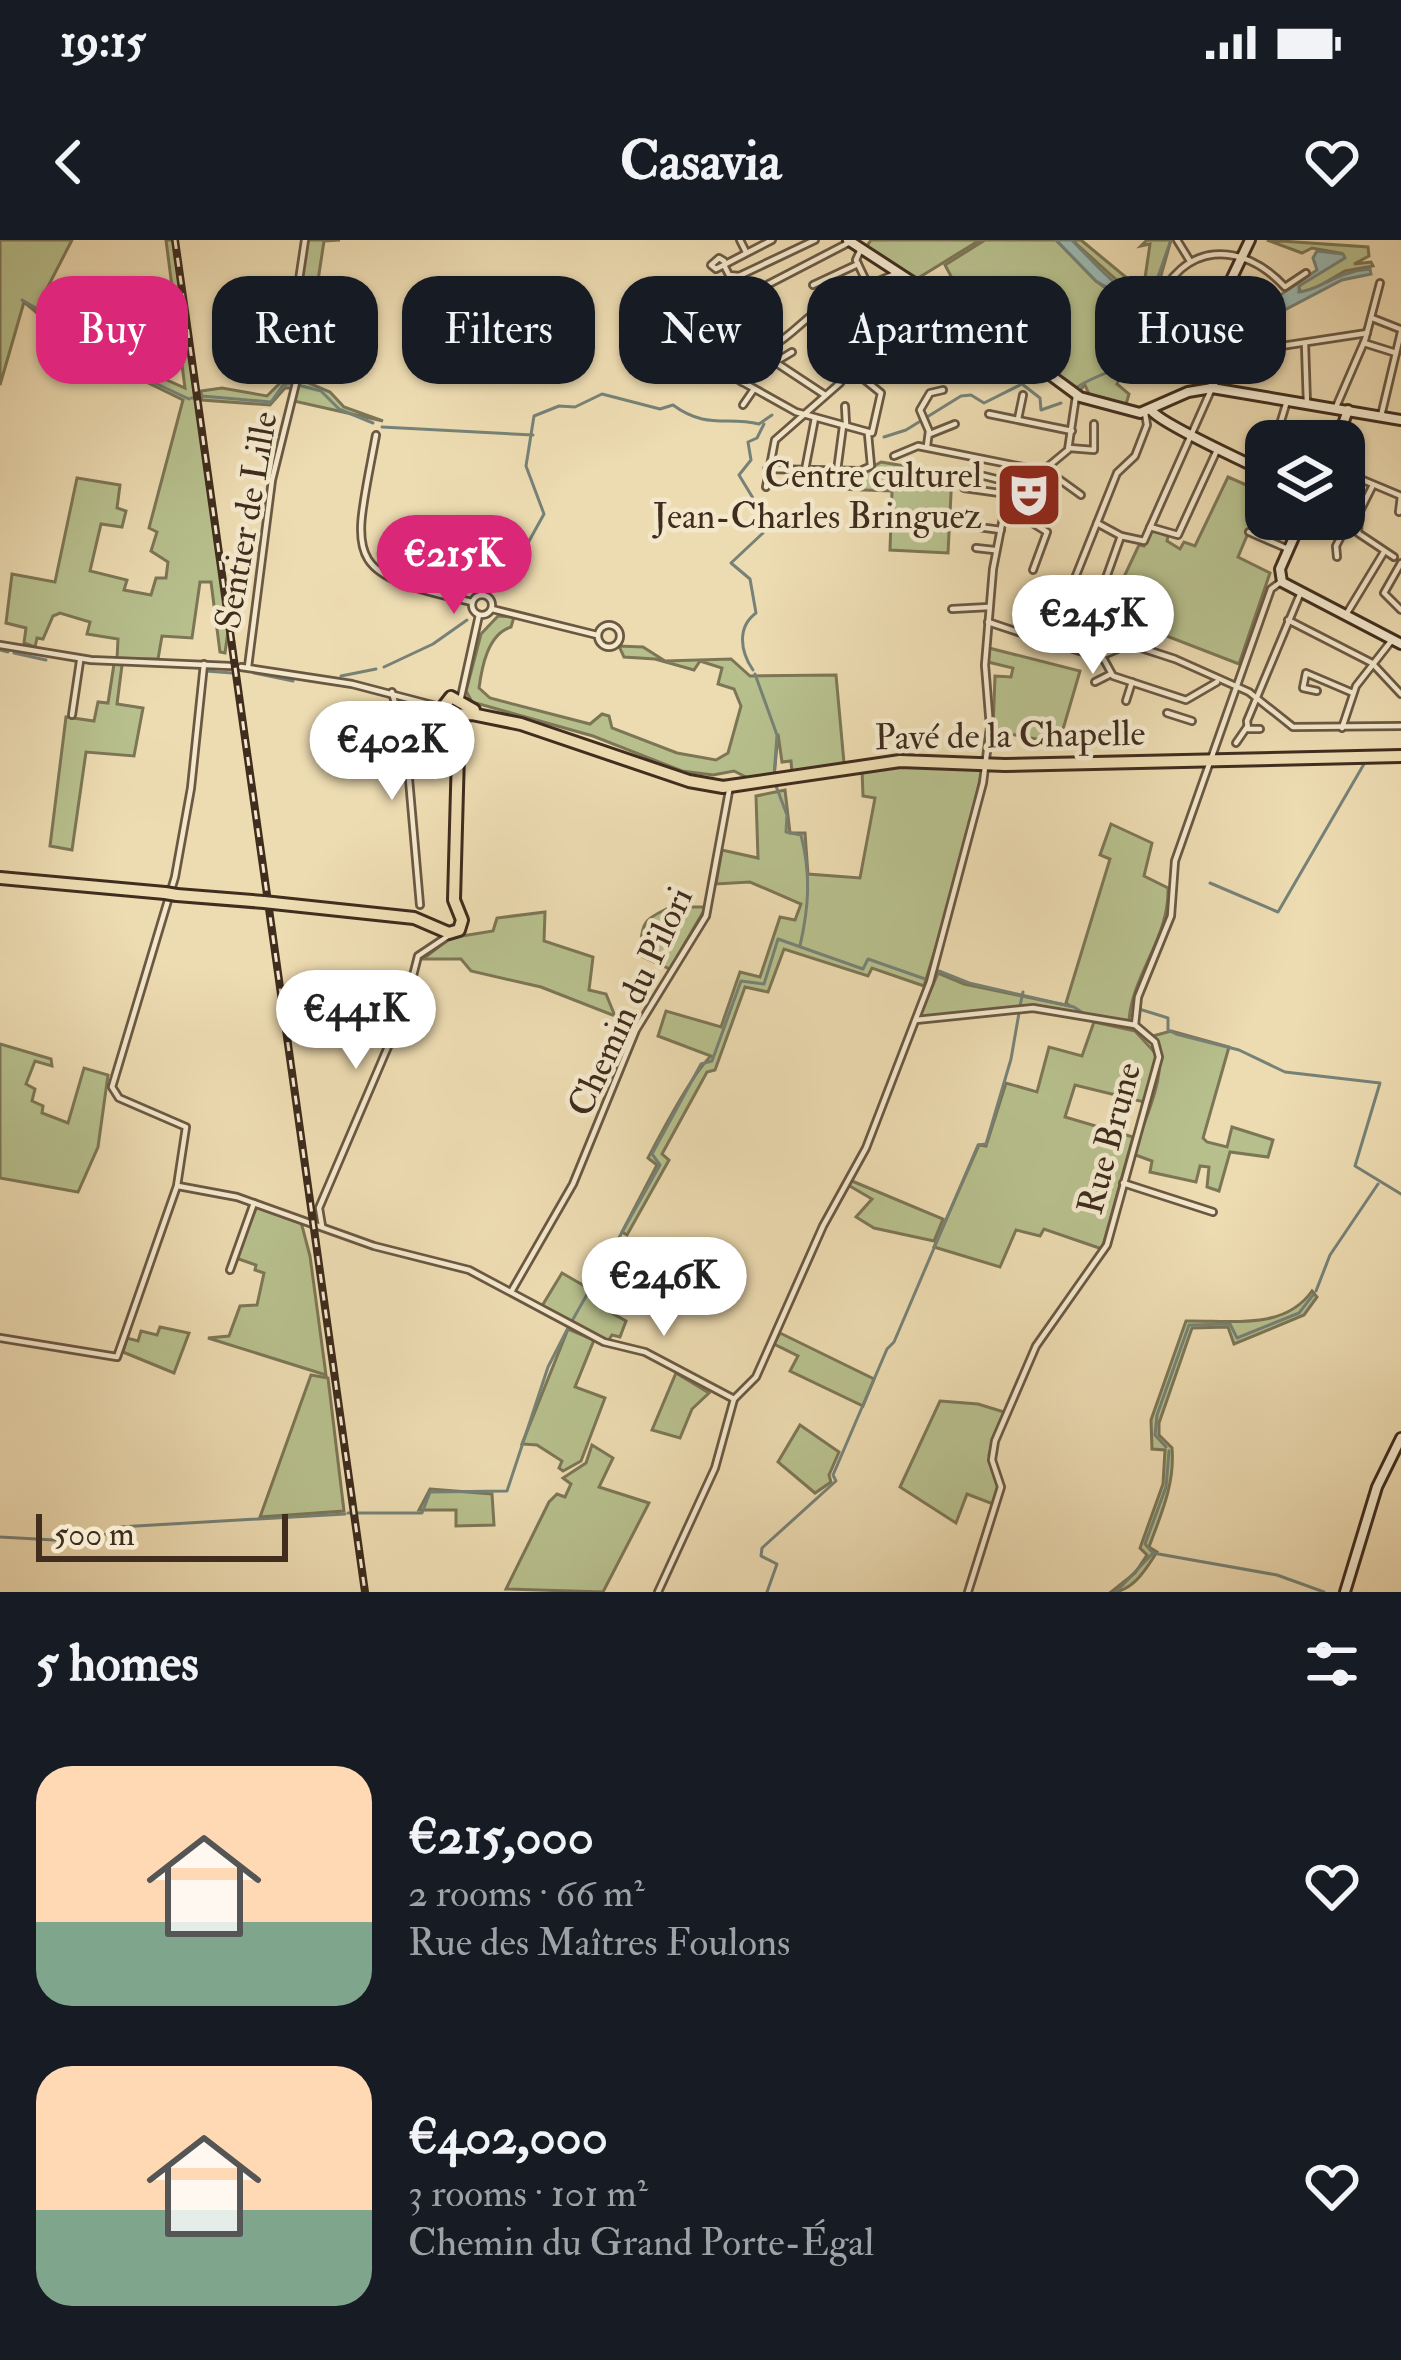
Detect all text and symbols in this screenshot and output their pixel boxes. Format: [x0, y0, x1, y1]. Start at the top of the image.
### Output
text: 19:15 [60, 14, 146, 70]
text: Casavia [620, 128, 781, 196]
icon: back [36, 129, 102, 195]
icon: heart [1299, 129, 1365, 195]
chip: Buy [36, 276, 188, 384]
chip: Rent [212, 276, 378, 384]
chip: Filters [402, 276, 595, 384]
chip: New [619, 276, 783, 384]
chip: Apartment [807, 276, 1071, 384]
chip: House [1095, 276, 1286, 384]
street label: Sentier de Lille [205, 408, 288, 632]
map controls [1245, 420, 1365, 540]
button: layers [1245, 420, 1365, 540]
place label: Centre culturel Jean-Charles Bringuez [652, 453, 982, 539]
theatre icon: Centre culturel Jean-Charles Bringuez [994, 460, 1064, 530]
pin: €215K [370, 515, 538, 617]
text: €215K [404, 529, 504, 578]
pin: €245K [1009, 575, 1177, 677]
text: €245K [1039, 589, 1147, 638]
pin: €402K [308, 701, 476, 803]
street label: Pavé de la Chapelle [874, 711, 1146, 760]
text: €402K [337, 715, 447, 764]
street label: Chemin du Pilori [558, 880, 703, 1123]
pin: €441K [272, 970, 440, 1072]
text: €441K [303, 984, 409, 1033]
street label: Rue Brune [1068, 1057, 1151, 1219]
pin: €246K [580, 1237, 748, 1339]
text: €246K [609, 1251, 719, 1300]
scale bar [36, 1508, 288, 1561]
text: 500 m [54, 1514, 135, 1555]
icon: filters [1299, 1631, 1365, 1697]
text: 5 homes [36, 1632, 199, 1696]
text: €215,000 [408, 1805, 594, 1869]
icon: home [132, 1814, 276, 1958]
icon: heart [1299, 1853, 1365, 1919]
text: 2 rooms · 66 m² [408, 1869, 644, 1918]
text: Rue des Maîtres Foulons [408, 1918, 790, 1967]
text: €402,000 [408, 2105, 608, 2169]
icon: home [132, 2114, 276, 2258]
icon: heart [1299, 2153, 1365, 2219]
text: 3 rooms · 101 m² [408, 2169, 648, 2218]
text: Chemin du Grand Porte-Égal [408, 2218, 874, 2267]

